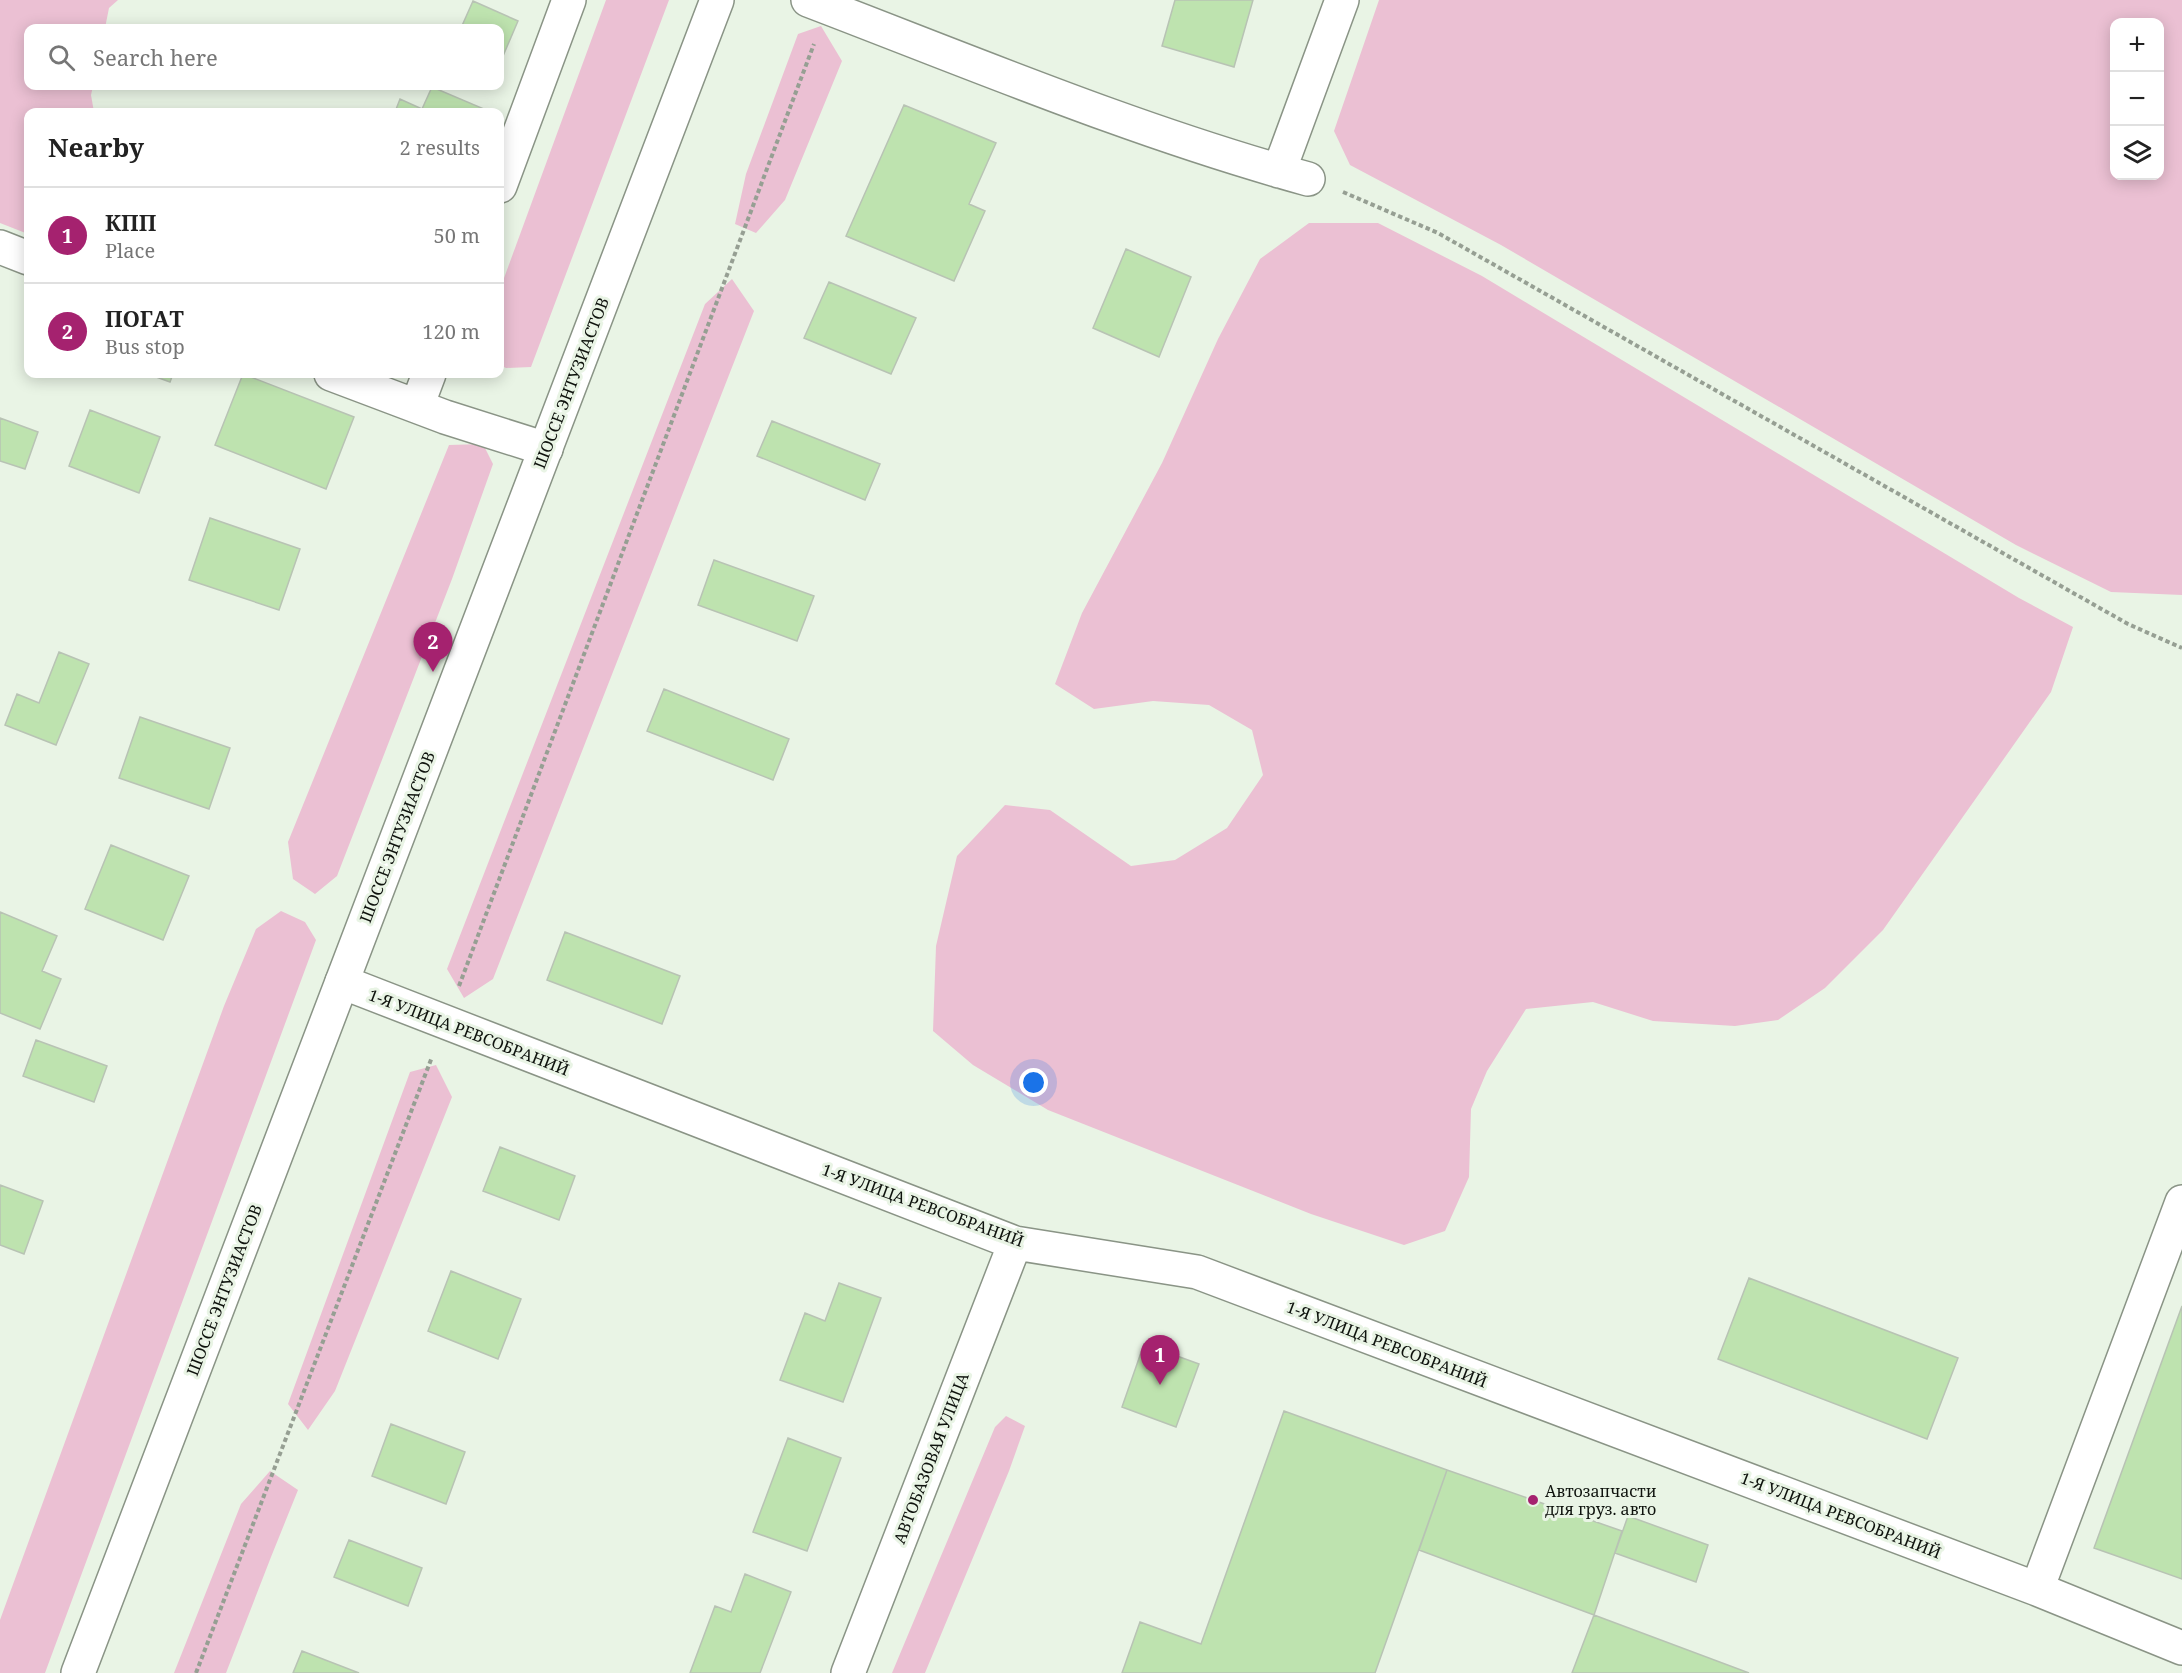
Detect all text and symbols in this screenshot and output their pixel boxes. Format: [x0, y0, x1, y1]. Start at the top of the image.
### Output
map controls [2110, 18, 2164, 180]
button: + [2110, 18, 2164, 72]
search box [24, 24, 504, 90]
icon: search [45, 41, 78, 74]
text: Search here [93, 42, 218, 72]
button: − [2110, 72, 2164, 126]
button: layers [2110, 126, 2164, 180]
text: Nearby [48, 129, 144, 165]
text: 2 results [400, 134, 480, 161]
text: КПП [105, 207, 156, 237]
text: 1 [62, 222, 73, 249]
text: 50 m [434, 222, 480, 249]
text: Place [105, 237, 155, 264]
street label: ШОССЕ ЭНТУЗИАСТОВ [528, 294, 614, 472]
text: ПОГАТ [105, 303, 184, 333]
text: 2 [62, 318, 73, 345]
text: 120 m [422, 318, 480, 345]
text: Bus stop [105, 333, 185, 360]
pin: 2 [414, 622, 452, 672]
street label: ШОССЕ ЭНТУЗИАСТОВ [354, 748, 440, 926]
street label: 1-Я УЛИЦА РЕВСОБРАНИЙ [366, 984, 573, 1081]
your location [1019, 1068, 1048, 1097]
street label: 1-Я УЛИЦА РЕВСОБРАНИЙ [819, 1158, 1027, 1252]
street label: ШОССЕ ЭНТУЗИАСТОВ [181, 1201, 267, 1379]
street label: 1-Я УЛИЦА РЕВСОБРАНИЙ [1284, 1296, 1491, 1393]
pin: 1 [1140, 1336, 1180, 1385]
street label: АВТОБАЗОВАЯ УЛИЦА [888, 1369, 974, 1547]
street label: 1-Я УЛИЦА РЕВСОБРАНИЙ [1738, 1467, 1945, 1564]
place label: Автозапчасти для груз. авто [1545, 1480, 1657, 1520]
marker: Автозапчасти для груз. авто [1526, 1493, 1540, 1507]

